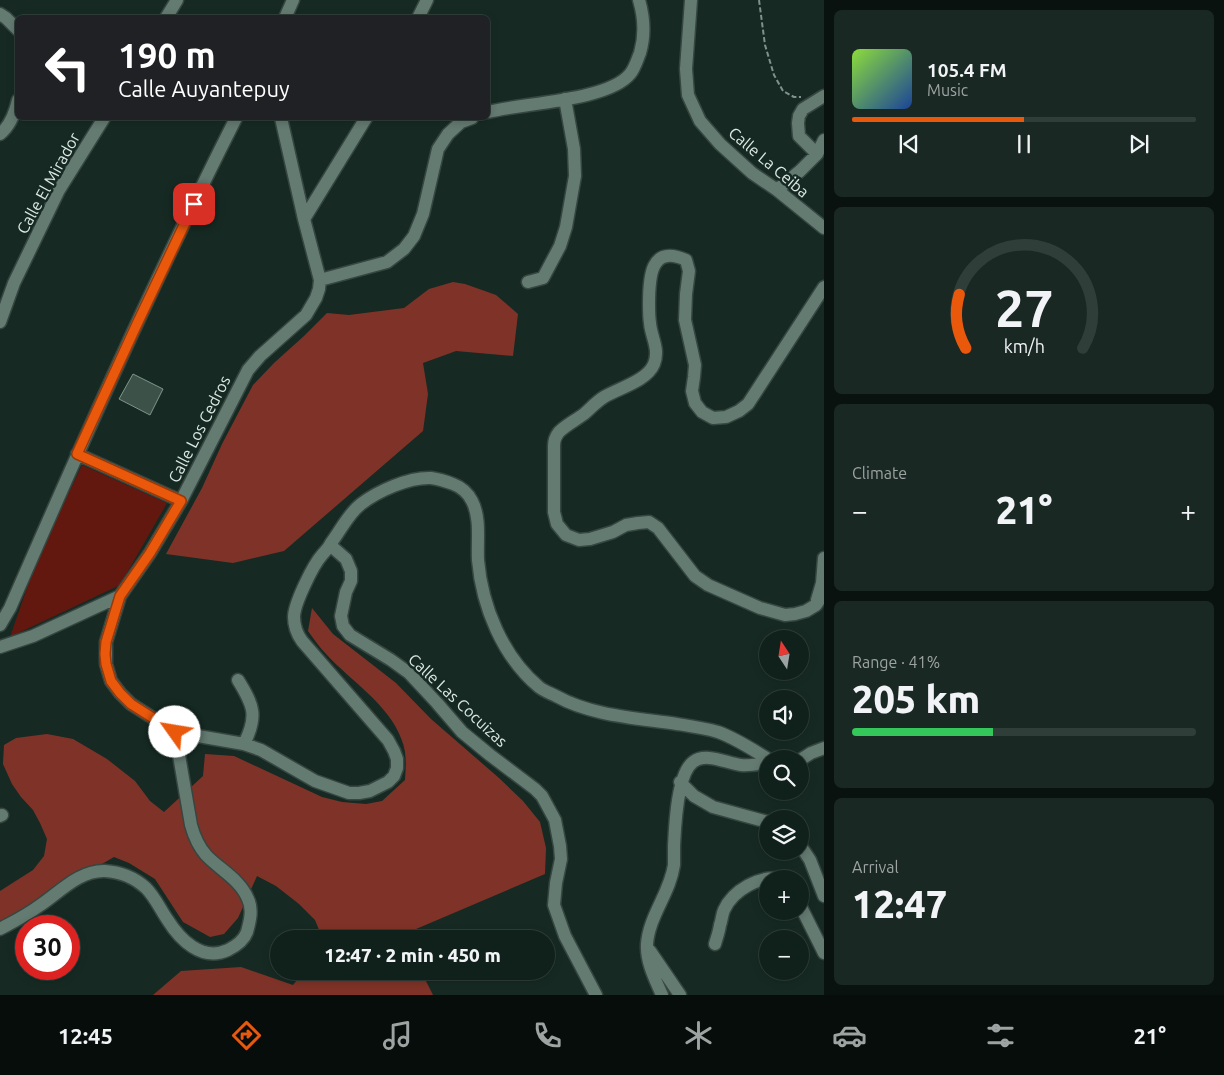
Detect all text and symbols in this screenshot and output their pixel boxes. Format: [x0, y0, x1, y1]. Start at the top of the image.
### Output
icon: left [35, 35, 100, 100]
text: 190 m [118, 35, 216, 75]
text: 105.4 FM [927, 59, 1007, 81]
text: Calle Auyantepuy [118, 76, 290, 101]
text: Music [927, 81, 968, 99]
street label: Calle La Ceiba [725, 123, 813, 201]
street label: Calle El Mirador [13, 129, 83, 237]
icon: previous [895, 130, 923, 158]
icon: pause [1010, 130, 1038, 158]
icon: next [1125, 130, 1153, 158]
pin [173, 183, 215, 225]
icon: arrive [180, 190, 208, 218]
text: 27 [995, 279, 1053, 337]
text: km/h [1003, 336, 1045, 356]
street label: Calle Los Cedros [164, 373, 234, 485]
text: Climate [852, 464, 907, 482]
text: 21° [996, 489, 1052, 531]
text: − [852, 495, 868, 526]
text: + [1180, 495, 1196, 526]
north arrow [759, 630, 809, 680]
map controls [759, 630, 809, 980]
street label: Calle Las Cocuizas [405, 650, 511, 750]
text: Range · 41% [852, 653, 940, 671]
text: 205 km [852, 678, 980, 720]
button: sound [759, 690, 809, 740]
position arrow [148, 705, 200, 757]
button: search [759, 750, 809, 800]
button: layers [759, 810, 809, 860]
text: Arrival [852, 858, 899, 876]
button: + [759, 870, 809, 920]
text: 12:47 [852, 883, 947, 925]
speed limit sign: 30 [15, 915, 80, 980]
button: − [759, 930, 809, 980]
text: 12:47 · 2 min · 450 m [324, 944, 501, 966]
icon: directions [229, 1018, 264, 1053]
icon: music [380, 1018, 415, 1053]
icon: phone [530, 1018, 565, 1053]
icon: climate [681, 1018, 716, 1053]
icon: car [832, 1018, 867, 1053]
icon: filters [983, 1018, 1018, 1053]
text: 12:45 [58, 1023, 113, 1048]
text: 21° [1133, 1023, 1166, 1048]

